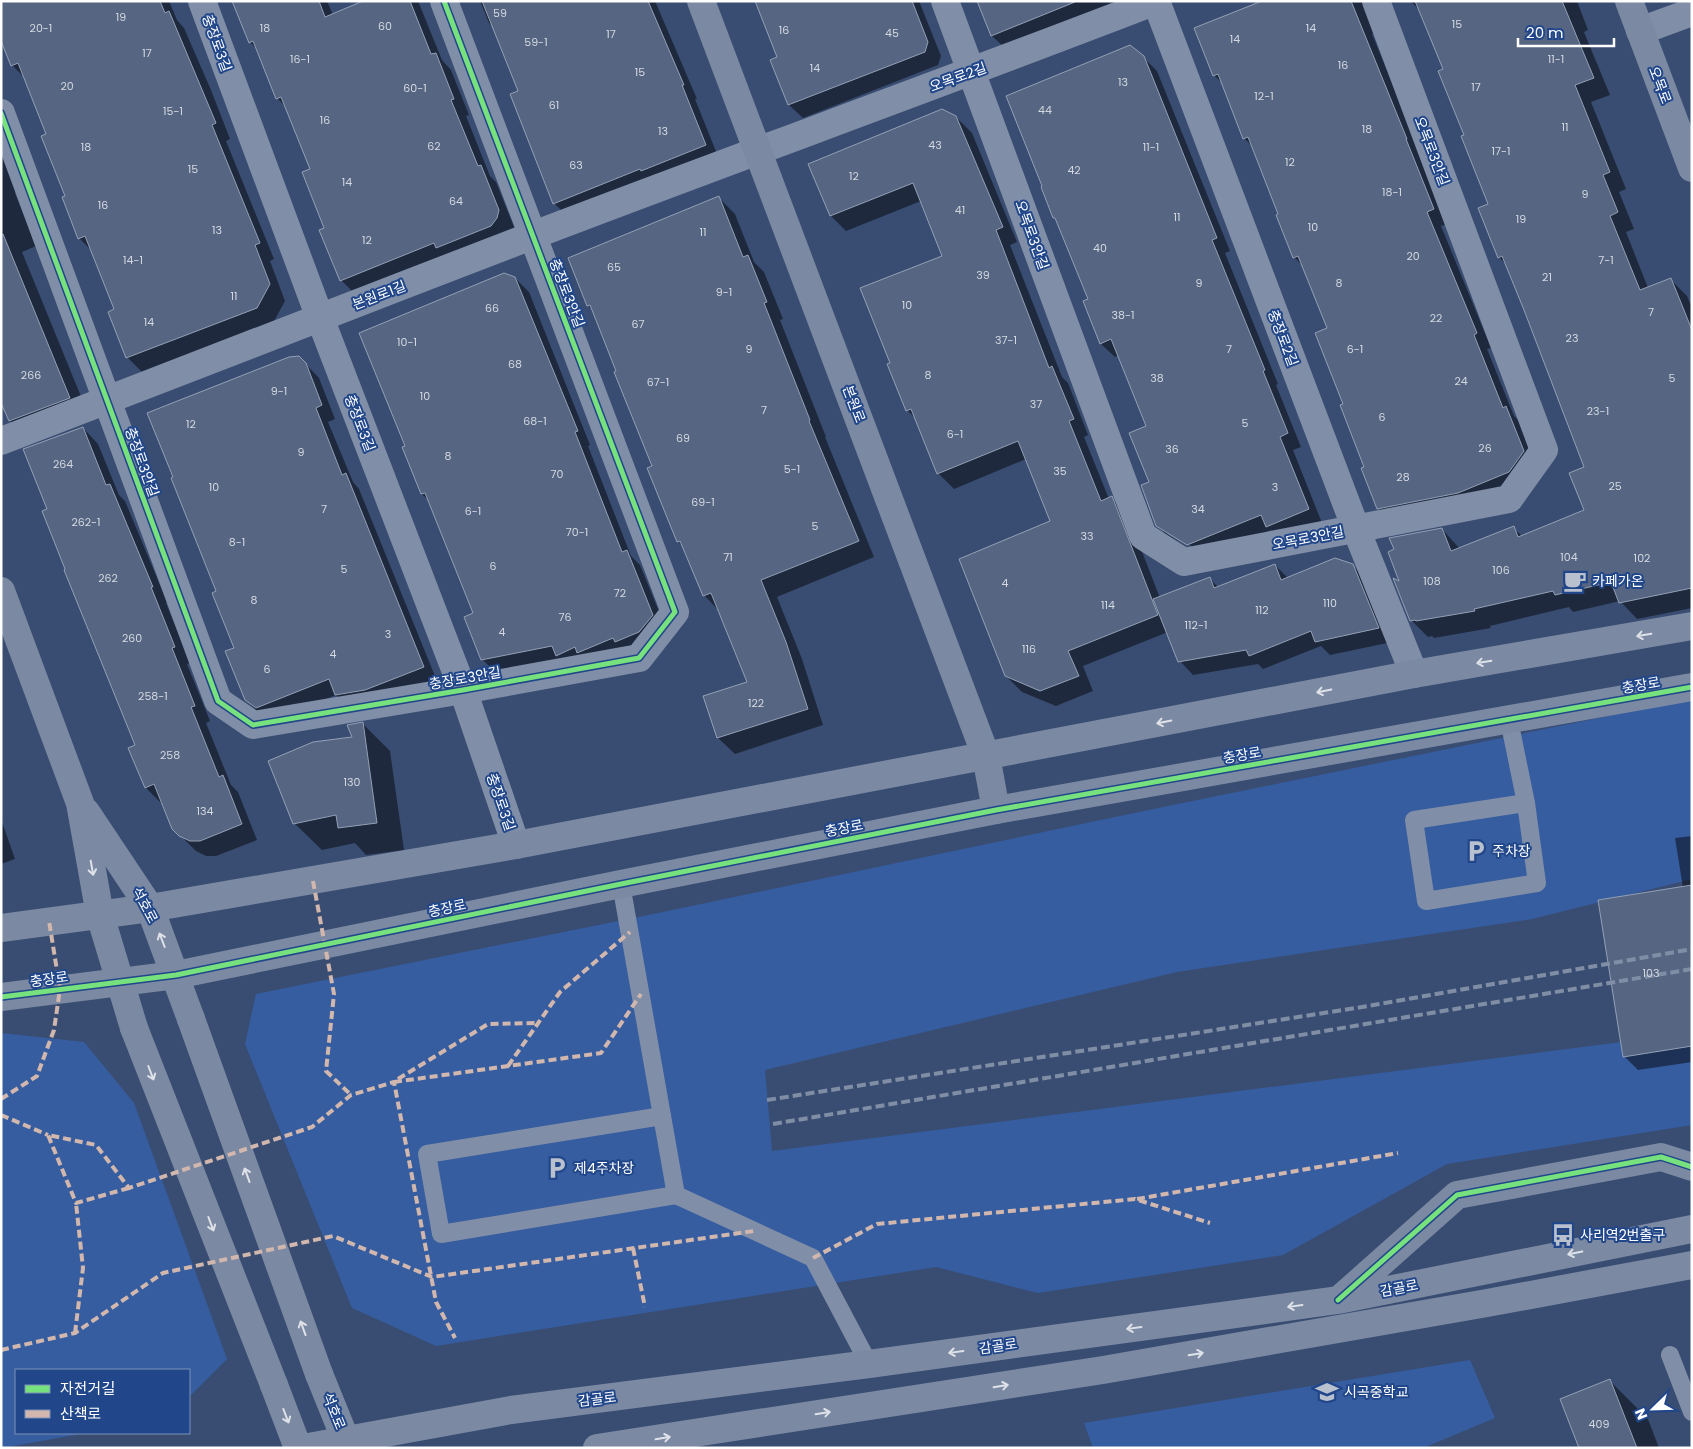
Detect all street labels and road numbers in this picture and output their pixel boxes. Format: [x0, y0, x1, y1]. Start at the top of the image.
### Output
street label: 충장로3길 [197, 11, 237, 75]
street label: 오목로2길 [927, 57, 989, 97]
street label: 오목로 [1644, 63, 1676, 107]
street label: 오목로3안길 [1410, 114, 1454, 188]
street label: 오목로3안길 [1010, 197, 1054, 273]
street label: 충장로3안길 [545, 256, 589, 330]
street label: 본원로1길 [349, 276, 409, 314]
street label: 충장로2길 [1263, 307, 1303, 369]
street label: 본원로 [838, 382, 870, 426]
street label: 충장로3길 [340, 392, 380, 454]
street label: 충장로3안길 [120, 424, 164, 500]
street label: 오목로3안길 [1270, 521, 1346, 555]
street label: 충장로3안길 [427, 662, 503, 694]
street label: 충장로 [1620, 672, 1662, 698]
street label: 충장로 [1221, 742, 1263, 768]
street label: 충장로3길 [482, 770, 520, 834]
street label: 충장로 [823, 814, 865, 842]
street label: 석호로 [127, 883, 163, 927]
street label: 충장로 [426, 894, 468, 922]
street label: 충장로 [28, 966, 70, 992]
street label: 감골로 [1378, 1274, 1420, 1302]
street label: 감골로 [977, 1333, 1019, 1359]
street label: 감골로 [577, 1387, 618, 1411]
street label: 석호로 [317, 1389, 351, 1433]

